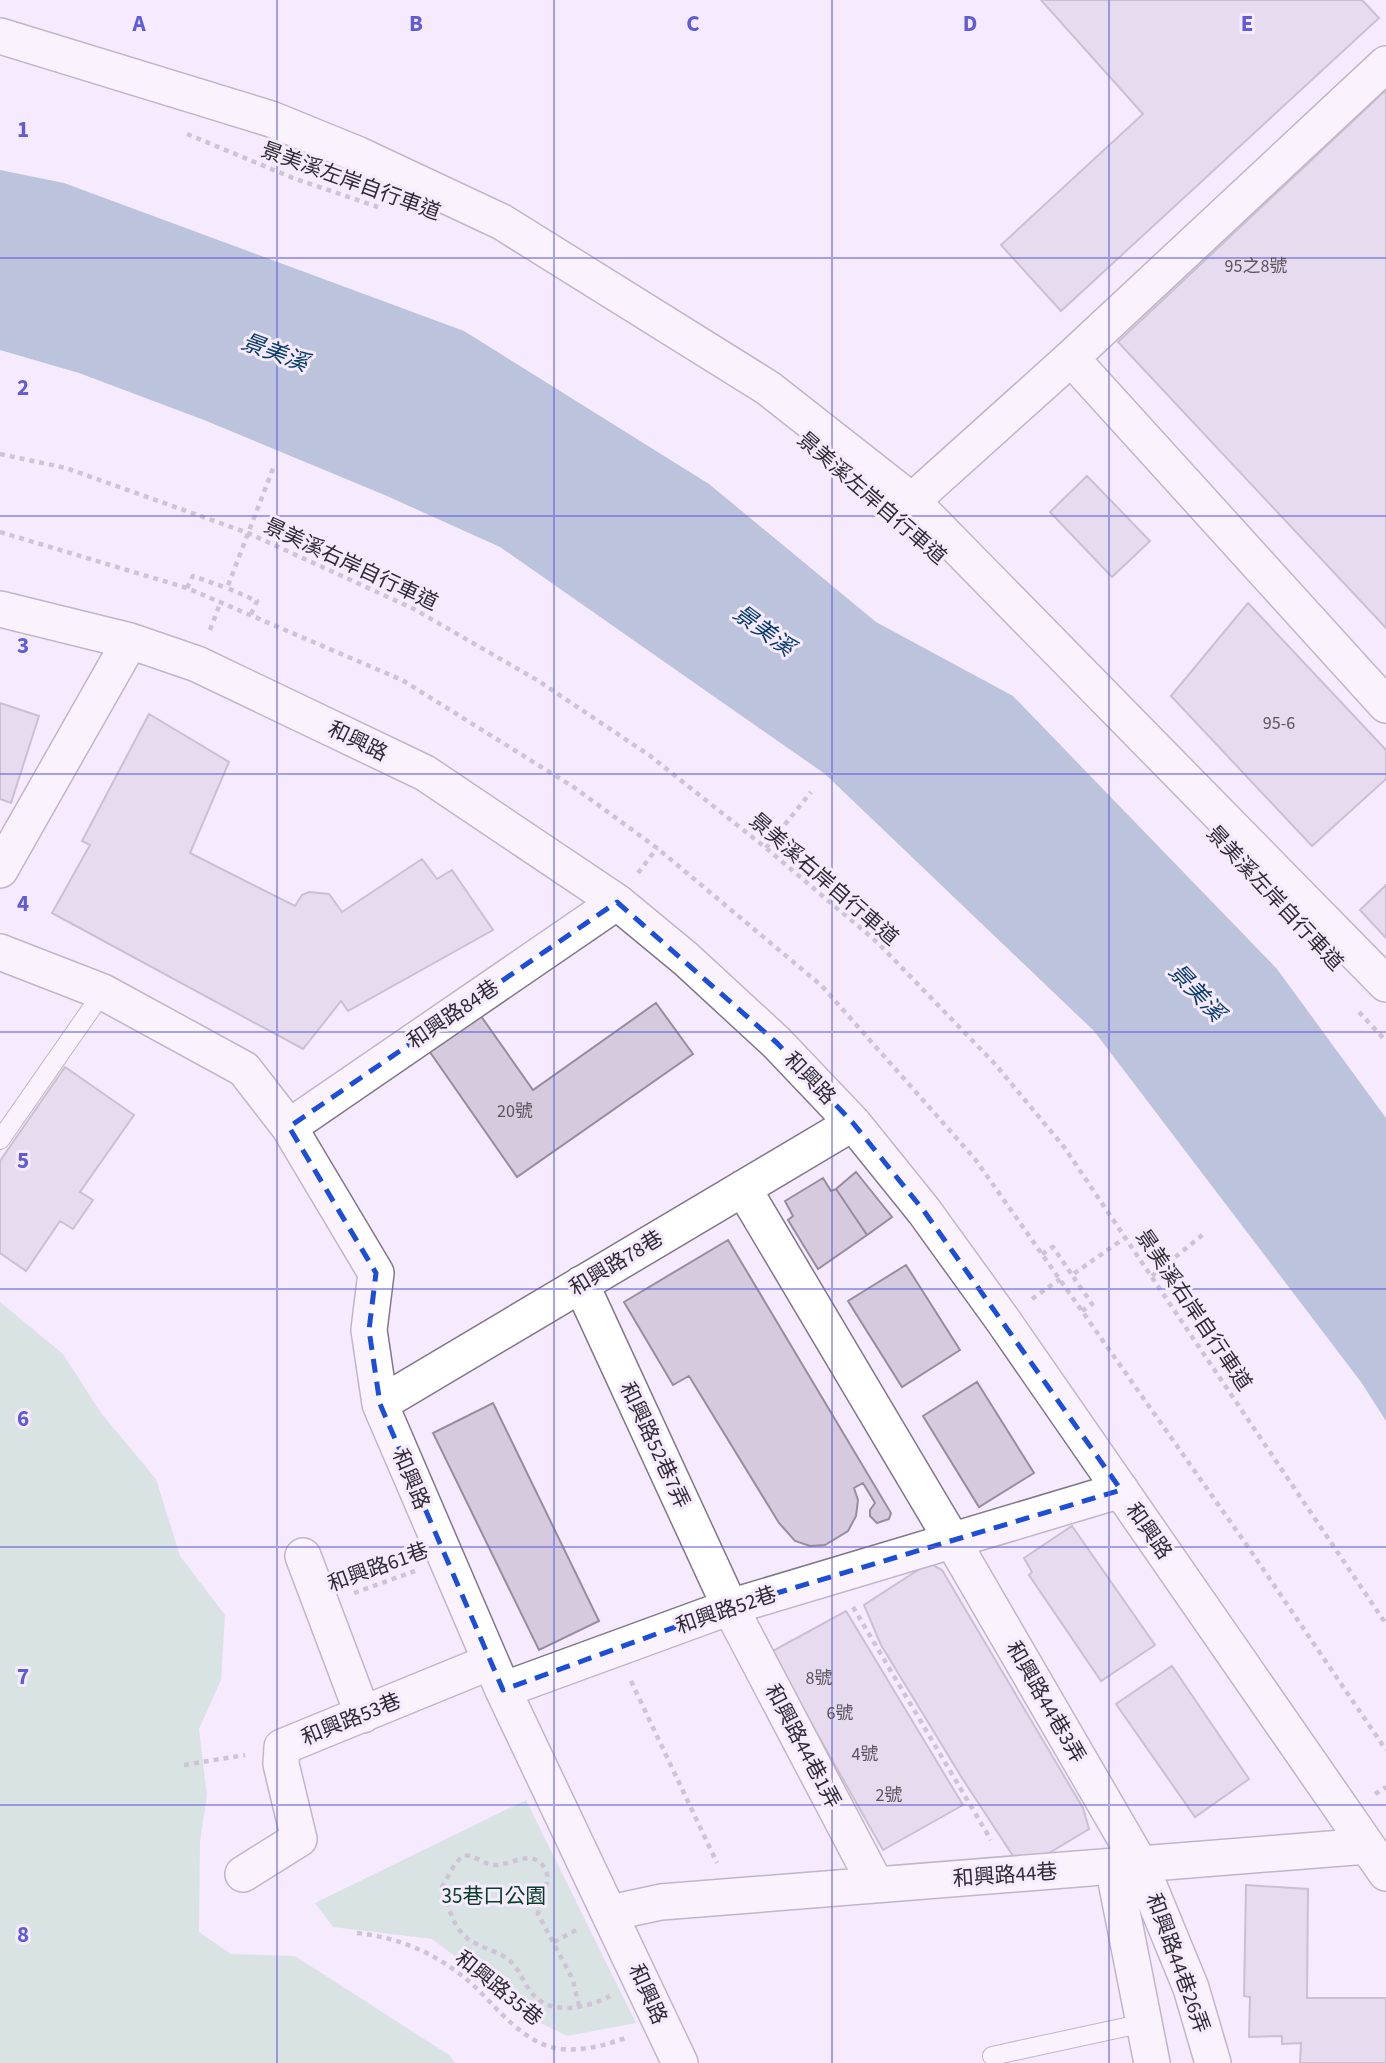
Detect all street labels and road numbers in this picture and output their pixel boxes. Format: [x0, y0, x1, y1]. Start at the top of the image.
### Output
street label: 景美溪左岸自行車道 [257, 135, 445, 227]
street label: 景美溪左岸自行車道 [791, 425, 953, 571]
street label: 景美溪右岸自行車道 [259, 510, 443, 618]
street label: 和興路 [323, 714, 393, 768]
street label: 景美溪右岸自行車道 [743, 806, 905, 952]
street label: 景美溪左岸自行車道 [1200, 819, 1350, 977]
street label: 和興路84巷 [401, 972, 505, 1056]
street label: 和興路 [777, 1045, 843, 1111]
street label: 和興路78巷 [563, 1223, 669, 1303]
street label: 景美溪右岸自行車道 [1129, 1223, 1259, 1397]
street label: 和興路52巷7弄 [613, 1377, 697, 1513]
street label: 和興路 [385, 1444, 437, 1514]
street label: 和興路 [1119, 1497, 1179, 1565]
street label: 和興路61巷 [324, 1535, 432, 1599]
street label: 和興路52巷 [672, 1579, 780, 1641]
street label: 和興路44巷3弄 [999, 1635, 1093, 1769]
street label: 和興路44巷1弄 [758, 1679, 848, 1813]
street label: 和興路53巷 [297, 1685, 405, 1753]
street label: 和興路44巷 [952, 1856, 1058, 1894]
street label: 和興路44巷26弄 [1139, 1889, 1217, 2037]
street label: 和興路35巷 [449, 1943, 549, 2033]
street label: 和興路 [621, 1959, 675, 2029]

